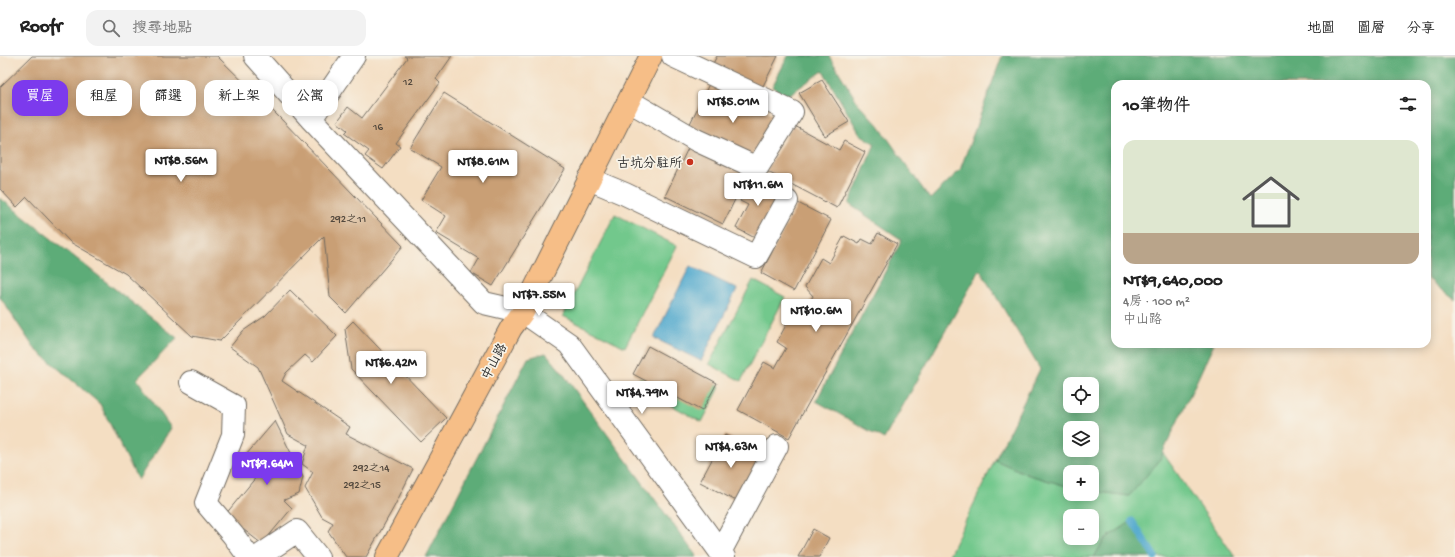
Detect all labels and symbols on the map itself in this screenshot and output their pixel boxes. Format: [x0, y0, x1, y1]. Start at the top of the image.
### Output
house number: 12 [402, 77, 414, 89]
pin: NT$5.01M [692, 90, 774, 124]
house number: 16 [372, 122, 383, 134]
pin: NT$8.56M [140, 149, 222, 183]
pin: NT$8.61M [442, 150, 524, 184]
place label: 古坑分駐所 [617, 155, 682, 172]
marker: 古坑分駐所 [685, 157, 695, 167]
pin: NT$11.6M [717, 173, 799, 207]
house number: 292之11 [330, 214, 366, 226]
pin: NT$7.55M [498, 283, 580, 317]
pin: NT$10.6M [775, 299, 857, 333]
street label: 中山路 [479, 341, 511, 383]
pin: NT$6.42M [350, 351, 432, 385]
pin: NT$4.79M [601, 381, 683, 415]
pin: NT$4.63M [690, 435, 772, 469]
pin: NT$9.64M [226, 452, 308, 486]
house number: 292之14 [353, 463, 390, 475]
house number: 292之15 [343, 480, 381, 492]

